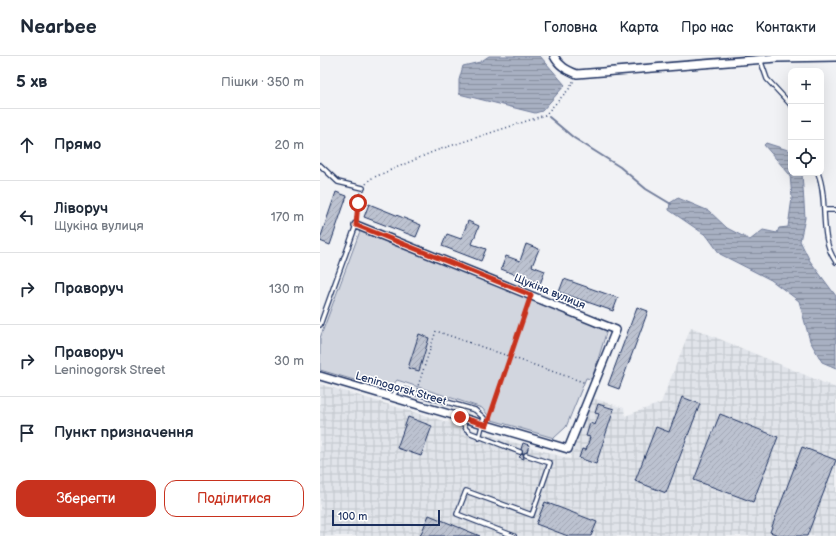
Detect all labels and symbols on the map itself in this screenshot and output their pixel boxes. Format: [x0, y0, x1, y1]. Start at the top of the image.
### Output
route start [349, 194, 367, 212]
street label: Щукіна вулиця [512, 271, 587, 312]
street label: Leninogorsk Street [354, 369, 448, 408]
route end [451, 408, 469, 426]
scale bar [332, 508, 440, 527]

